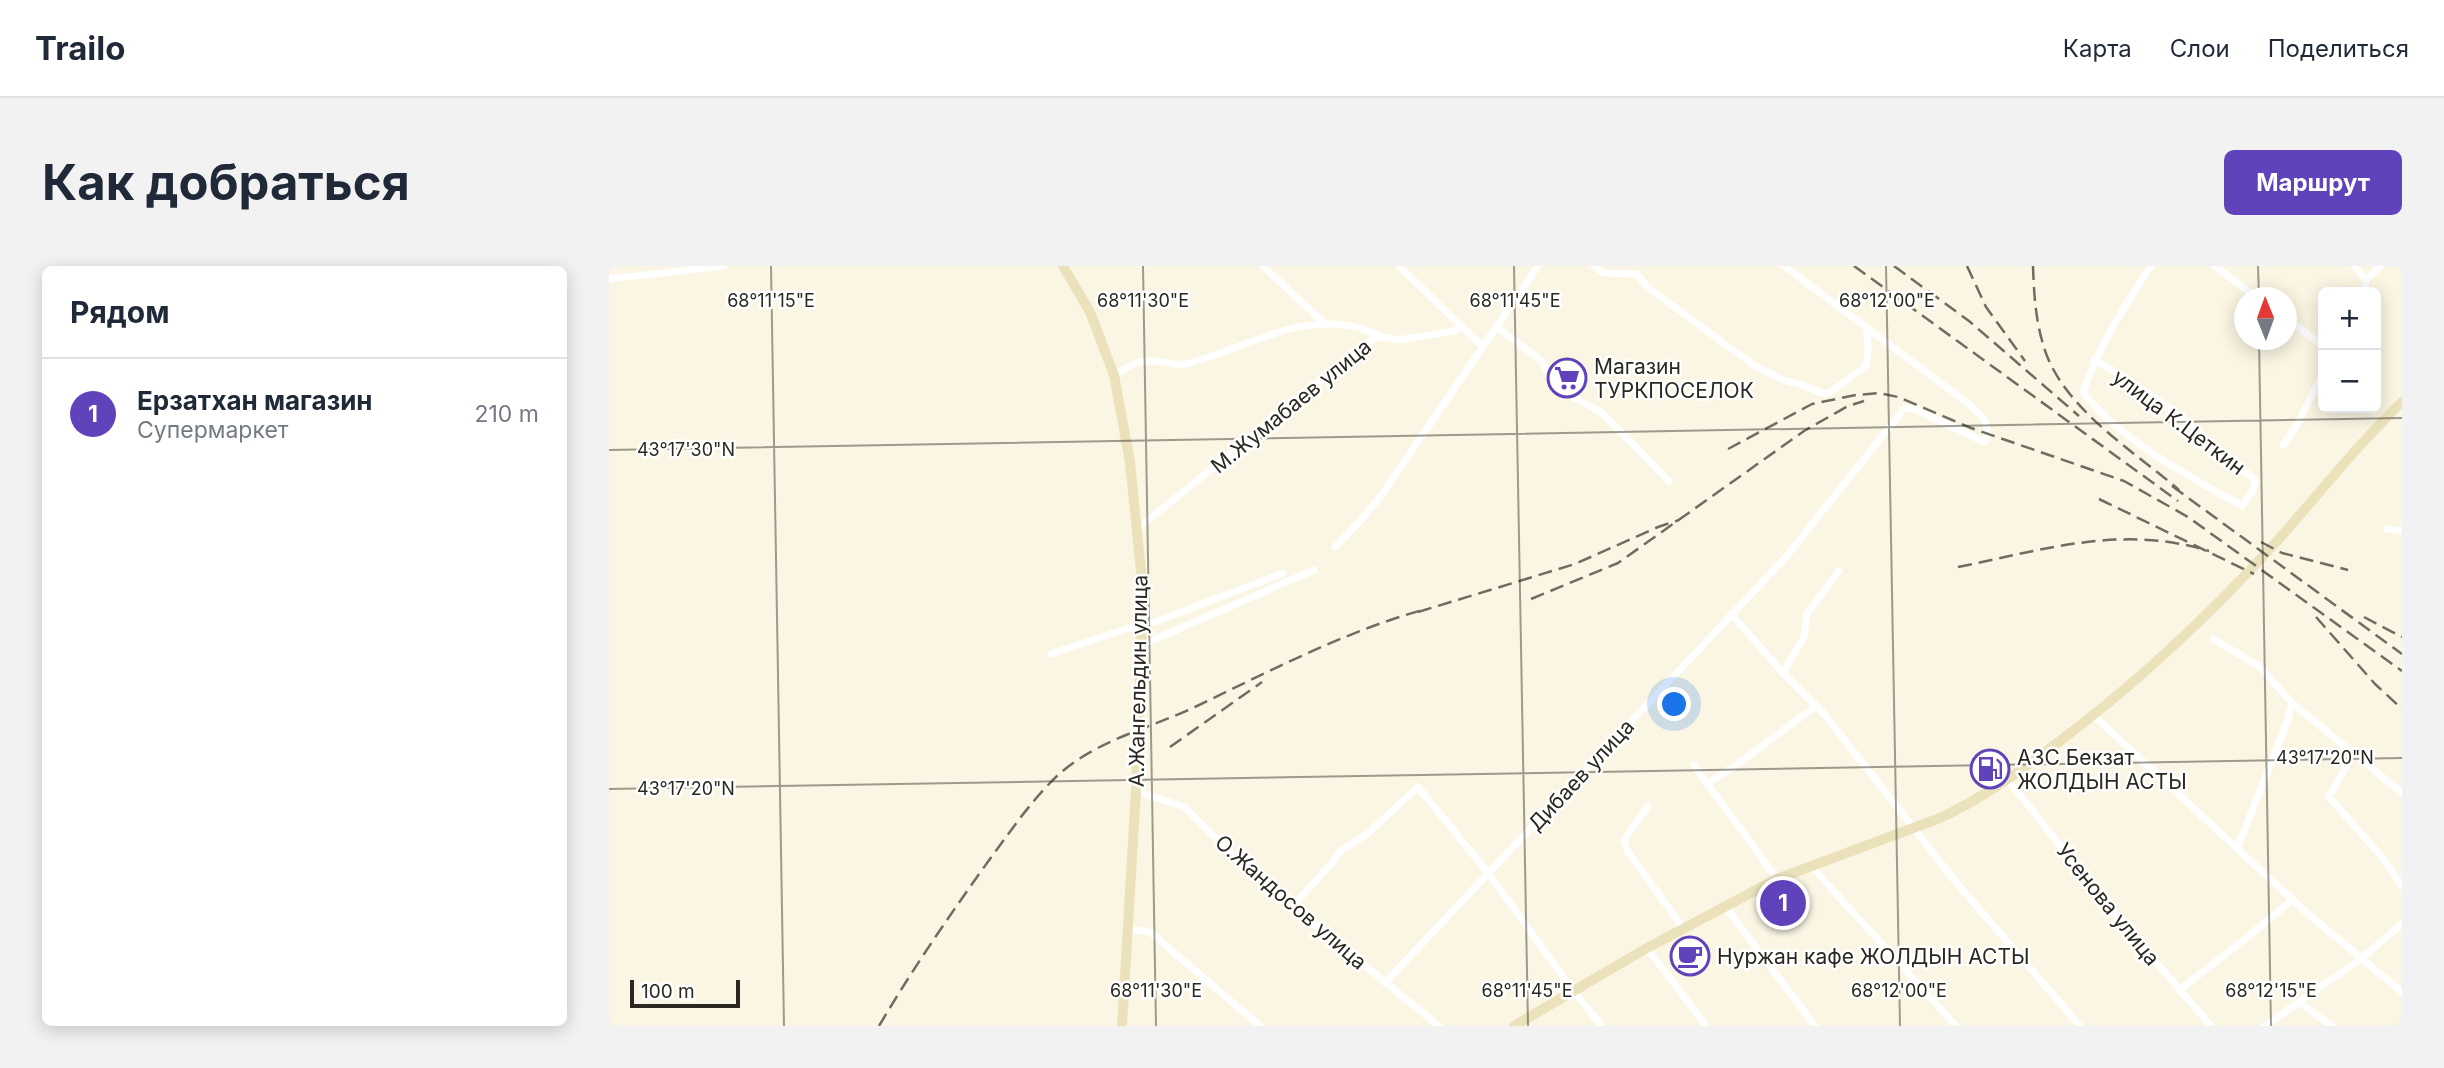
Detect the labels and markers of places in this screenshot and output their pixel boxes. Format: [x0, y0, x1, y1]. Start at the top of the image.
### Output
place label: Магазин ТУРКПОСЕЛОК [1594, 354, 1754, 403]
supermarket icon: Магазин ТУРКПОСЕЛОК [1546, 357, 1588, 399]
place label: АЗС Бекзат ЖОЛДЫН АСТЫ [2017, 745, 2187, 794]
fuel station icon: АЗС Бекзат ЖОЛДЫН АСТЫ [1969, 748, 2011, 790]
pin: 1 [1760, 877, 1806, 929]
cafe icon: Нуржан кафе ЖОЛДЫН АСТЫ [1669, 935, 1711, 977]
place label: Нуржан кафе ЖОЛДЫН АСТЫ [1717, 944, 2030, 969]

